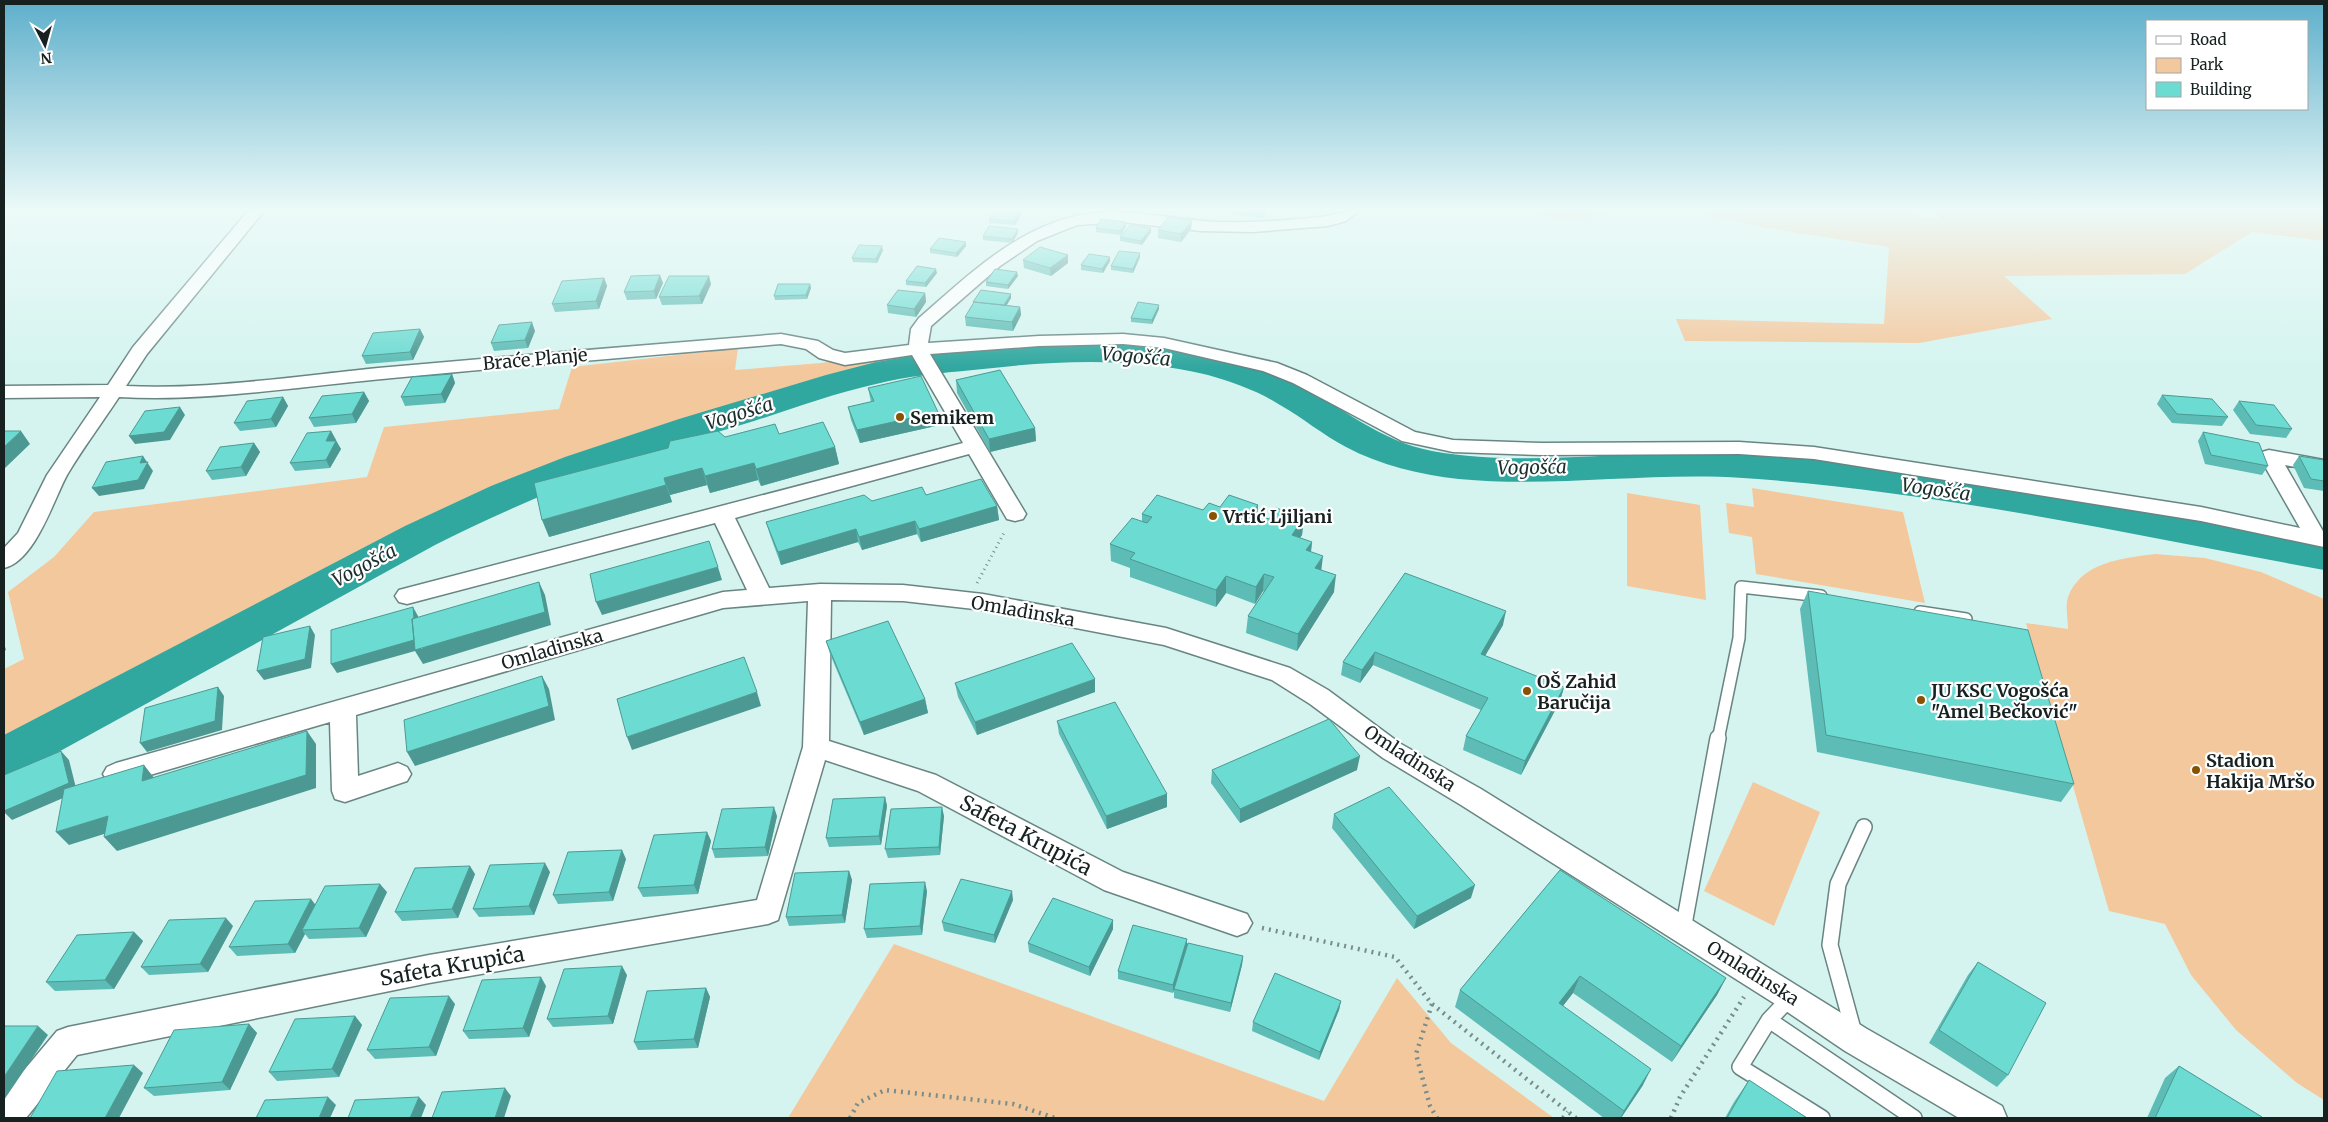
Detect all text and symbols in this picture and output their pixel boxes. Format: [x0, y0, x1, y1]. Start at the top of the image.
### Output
north arrow [20, 20, 70, 70]
legend [2146, 20, 2308, 110]
text: Road [2190, 30, 2226, 49]
text: N [40, 48, 53, 67]
text: Park [2190, 55, 2224, 74]
text: Building [2190, 80, 2252, 99]
water label: Vogošća [1100, 341, 1172, 371]
street label: Braće Planje [482, 343, 588, 375]
water label: Vogošća [702, 391, 776, 435]
place label: Semikem [910, 406, 994, 429]
marker: Semikem [894, 411, 906, 423]
water label: Vogošća [1497, 454, 1567, 480]
water label: Vogošća [1900, 472, 1972, 506]
place label: Vrtić Ljiljani [1222, 505, 1332, 528]
marker: Vrtić Ljiljani [1207, 510, 1219, 522]
water label: Vogošća [328, 538, 401, 592]
street label: Omladinska [969, 591, 1077, 631]
street label: Omladinska [499, 623, 606, 674]
place label: OŠ Zahid Baručija [1537, 670, 1616, 714]
place label: JU KSC Vogošća "Amel Bečković" [1930, 679, 2078, 723]
marker: OŠ Zahid Baručija [1521, 685, 1533, 697]
marker: JU KSC Vogošća "Amel Bečković" [1915, 694, 1927, 706]
street label: Omladinska [1360, 720, 1460, 796]
place label: Stadion Hakija Mršo [2206, 749, 2315, 793]
marker: Stadion Hakija Mršo [2190, 764, 2202, 776]
street label: Safeta Krupića [955, 789, 1097, 881]
street label: Omladinska [1703, 936, 1804, 1011]
street label: Safeta Krupića [378, 940, 526, 992]

